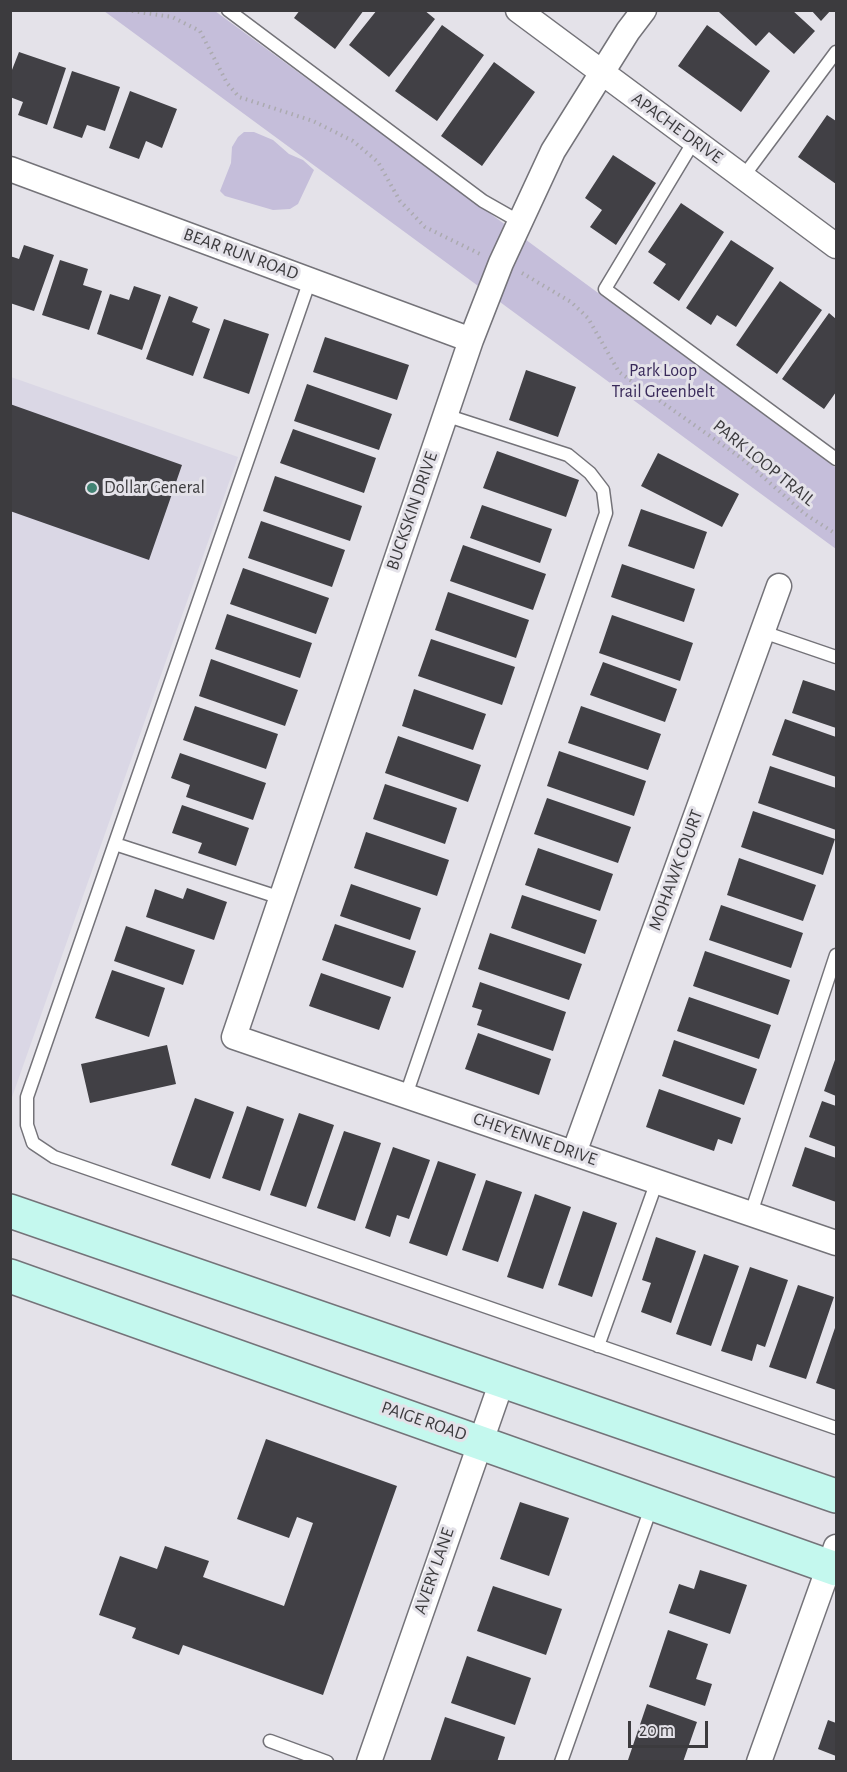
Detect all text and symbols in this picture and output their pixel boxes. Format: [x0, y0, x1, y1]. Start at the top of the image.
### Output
street label: APACHE DRIVE [627, 88, 727, 168]
street label: BEAR RUN ROAD [181, 223, 301, 285]
park label: Park Loop Trail Greenbelt [611, 360, 715, 403]
street label: PARK LOOP TRAIL [709, 415, 819, 511]
street label: BUCKSKIN DRIVE [382, 449, 442, 573]
place label: Dollar General [104, 477, 205, 499]
marker: Dollar General [85, 481, 99, 495]
street label: MOHAWK COURT [644, 807, 708, 933]
street label: CHEYENNE DRIVE [470, 1108, 600, 1170]
street label: PAIGE ROAD [378, 1396, 470, 1446]
street label: AVERY LANE [409, 1525, 459, 1617]
scale bar [631, 1709, 710, 1747]
text: 20 m [639, 1722, 674, 1740]

